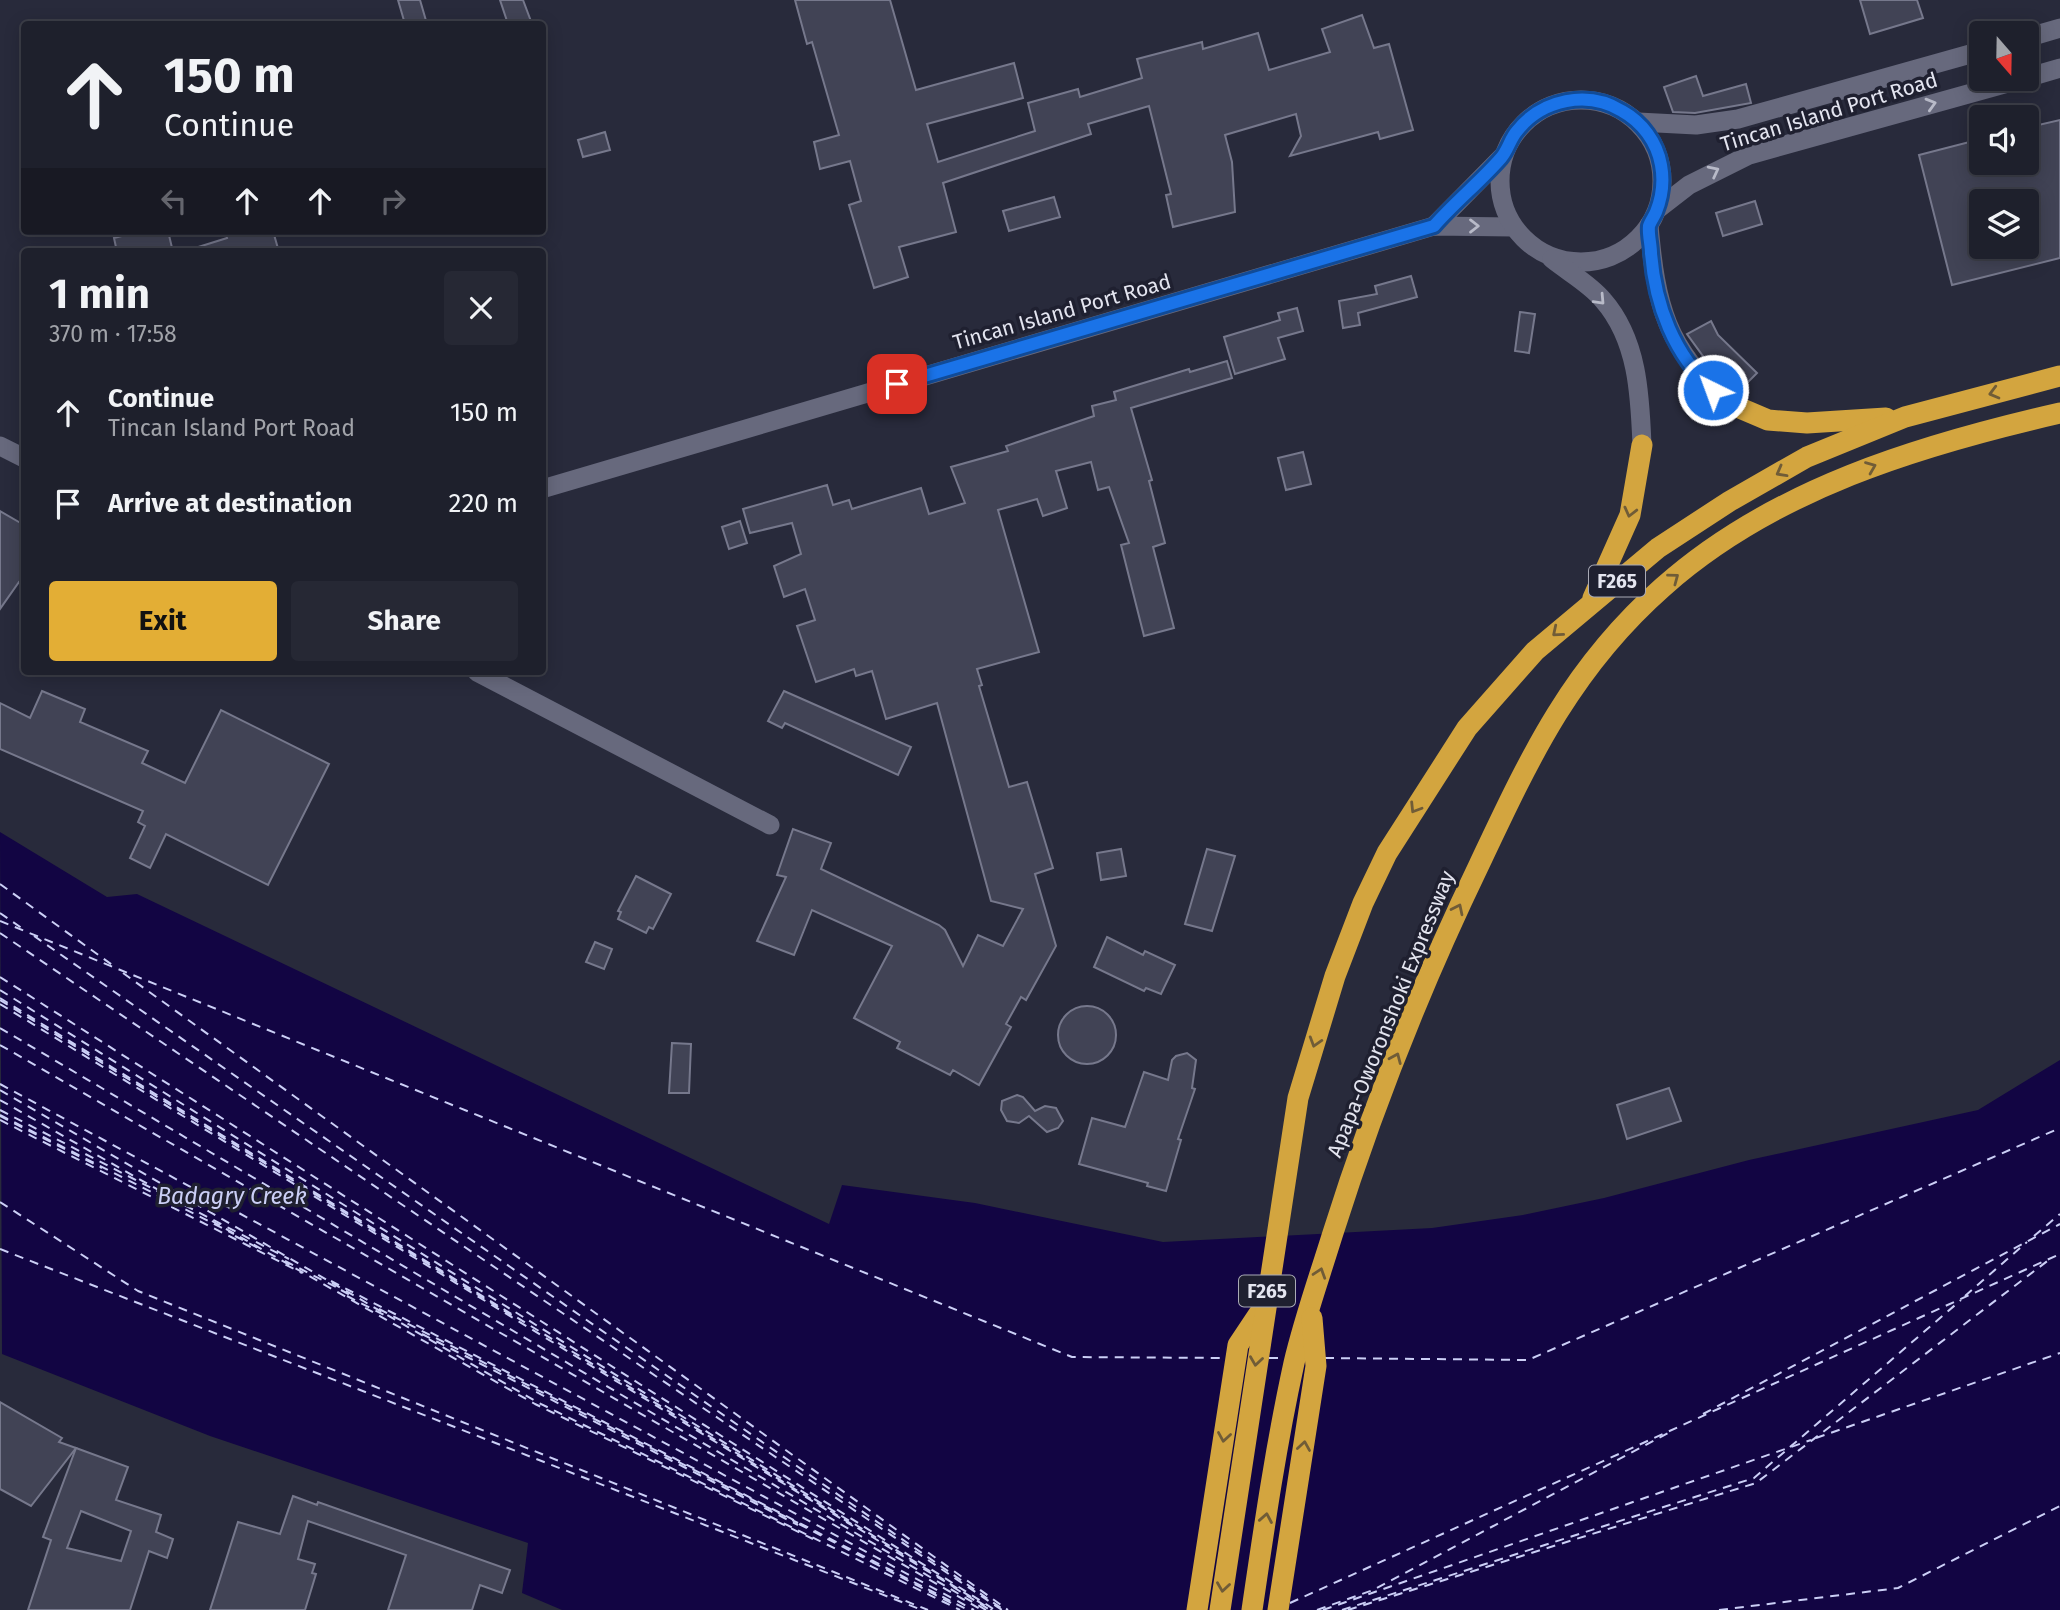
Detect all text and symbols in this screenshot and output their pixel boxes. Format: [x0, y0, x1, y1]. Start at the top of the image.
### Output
north arrow [1969, 21, 2039, 91]
map controls [1969, 21, 2039, 259]
text: 150 m [164, 46, 295, 105]
icon: ahead [49, 49, 140, 140]
street label: Tincan Island Port Road [1717, 67, 1941, 157]
one-way arrow [1925, 98, 1937, 113]
button: sound [1969, 105, 2039, 175]
text: Continue [164, 106, 294, 144]
one-way arrow [1707, 166, 1719, 179]
icon: left [155, 182, 193, 220]
icon: ahead [228, 182, 266, 220]
icon: ahead [301, 182, 339, 220]
icon: right [374, 182, 412, 220]
button: layers [1969, 189, 2039, 259]
one-way arrow [1469, 218, 1479, 234]
street label: Tincan Island Port Road [950, 268, 1174, 356]
text: 1 min [49, 269, 150, 319]
button: close [444, 271, 518, 345]
one-way arrow [1592, 292, 1605, 305]
text: 370 m · 17:58 [49, 320, 177, 348]
position arrow [1676, 353, 1750, 427]
pin [867, 354, 927, 414]
icon: arrive [878, 365, 916, 403]
text: Continue [108, 383, 214, 414]
one-way arrow [1988, 385, 2000, 399]
icon: ahead [49, 394, 87, 432]
text: 150 m [450, 397, 518, 428]
text: Tincan Island Port Road [108, 414, 355, 442]
one-way arrow [1864, 461, 1876, 475]
one-way arrow [1776, 464, 1789, 477]
icon: arrive [49, 485, 87, 523]
text: Arrive at destination [108, 488, 352, 519]
text: 220 m [449, 488, 518, 519]
one-way arrow [1624, 505, 1638, 517]
road number: F265 [1589, 566, 1645, 596]
one-way arrow [1666, 574, 1678, 587]
button: Exit [49, 581, 277, 661]
button: Share [291, 581, 518, 661]
one-way arrow [1552, 624, 1565, 636]
one-way arrow [1410, 800, 1423, 813]
street label: Apapa-Oworonshoki Expressway [1322, 866, 1461, 1161]
one-way arrow [1449, 904, 1463, 916]
one-way arrow [1309, 1035, 1323, 1047]
one-way arrow [1387, 1053, 1401, 1065]
water label: Badagry Creek [157, 1182, 307, 1210]
one-way arrow [1312, 1267, 1327, 1279]
road number: F265 [1239, 1275, 1295, 1306]
one-way arrow [1249, 1356, 1264, 1367]
one-way arrow [1216, 1431, 1231, 1443]
one-way arrow [1296, 1440, 1311, 1452]
one-way arrow [1257, 1512, 1272, 1524]
one-way arrow [1216, 1581, 1231, 1592]

